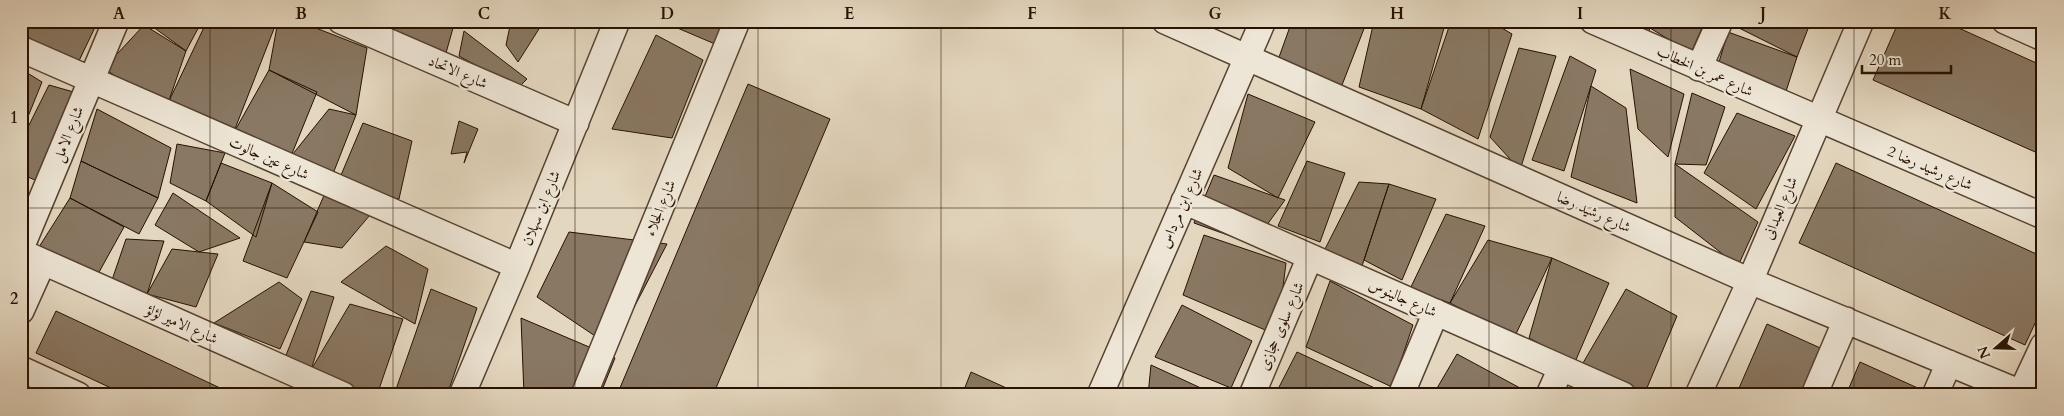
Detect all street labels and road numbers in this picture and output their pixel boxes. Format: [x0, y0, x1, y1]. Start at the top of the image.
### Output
street label: شارع عمر بن الخطاب [1652, 41, 1756, 104]
street label: شارع الاتحاد [424, 51, 491, 96]
street label: شارع الامل [48, 103, 91, 166]
street label: شارع عين جالوت [225, 131, 312, 187]
street label: شارع رشيد رضا 2 [1883, 141, 1976, 198]
street label: شارع ابن مرداس [1154, 165, 1210, 252]
street label: شارع ابن سهلان [517, 167, 568, 250]
street label: شارع العبدانى [1758, 174, 1805, 244]
street label: شارع الجلاء [640, 177, 683, 240]
street label: شارع رشيد رضا [1553, 187, 1634, 240]
street label: شارع جالينوس [1365, 274, 1440, 325]
street label: شارع سلوى حجازى [1253, 279, 1311, 374]
street label: شارع الامير لؤلؤ [140, 298, 221, 351]

